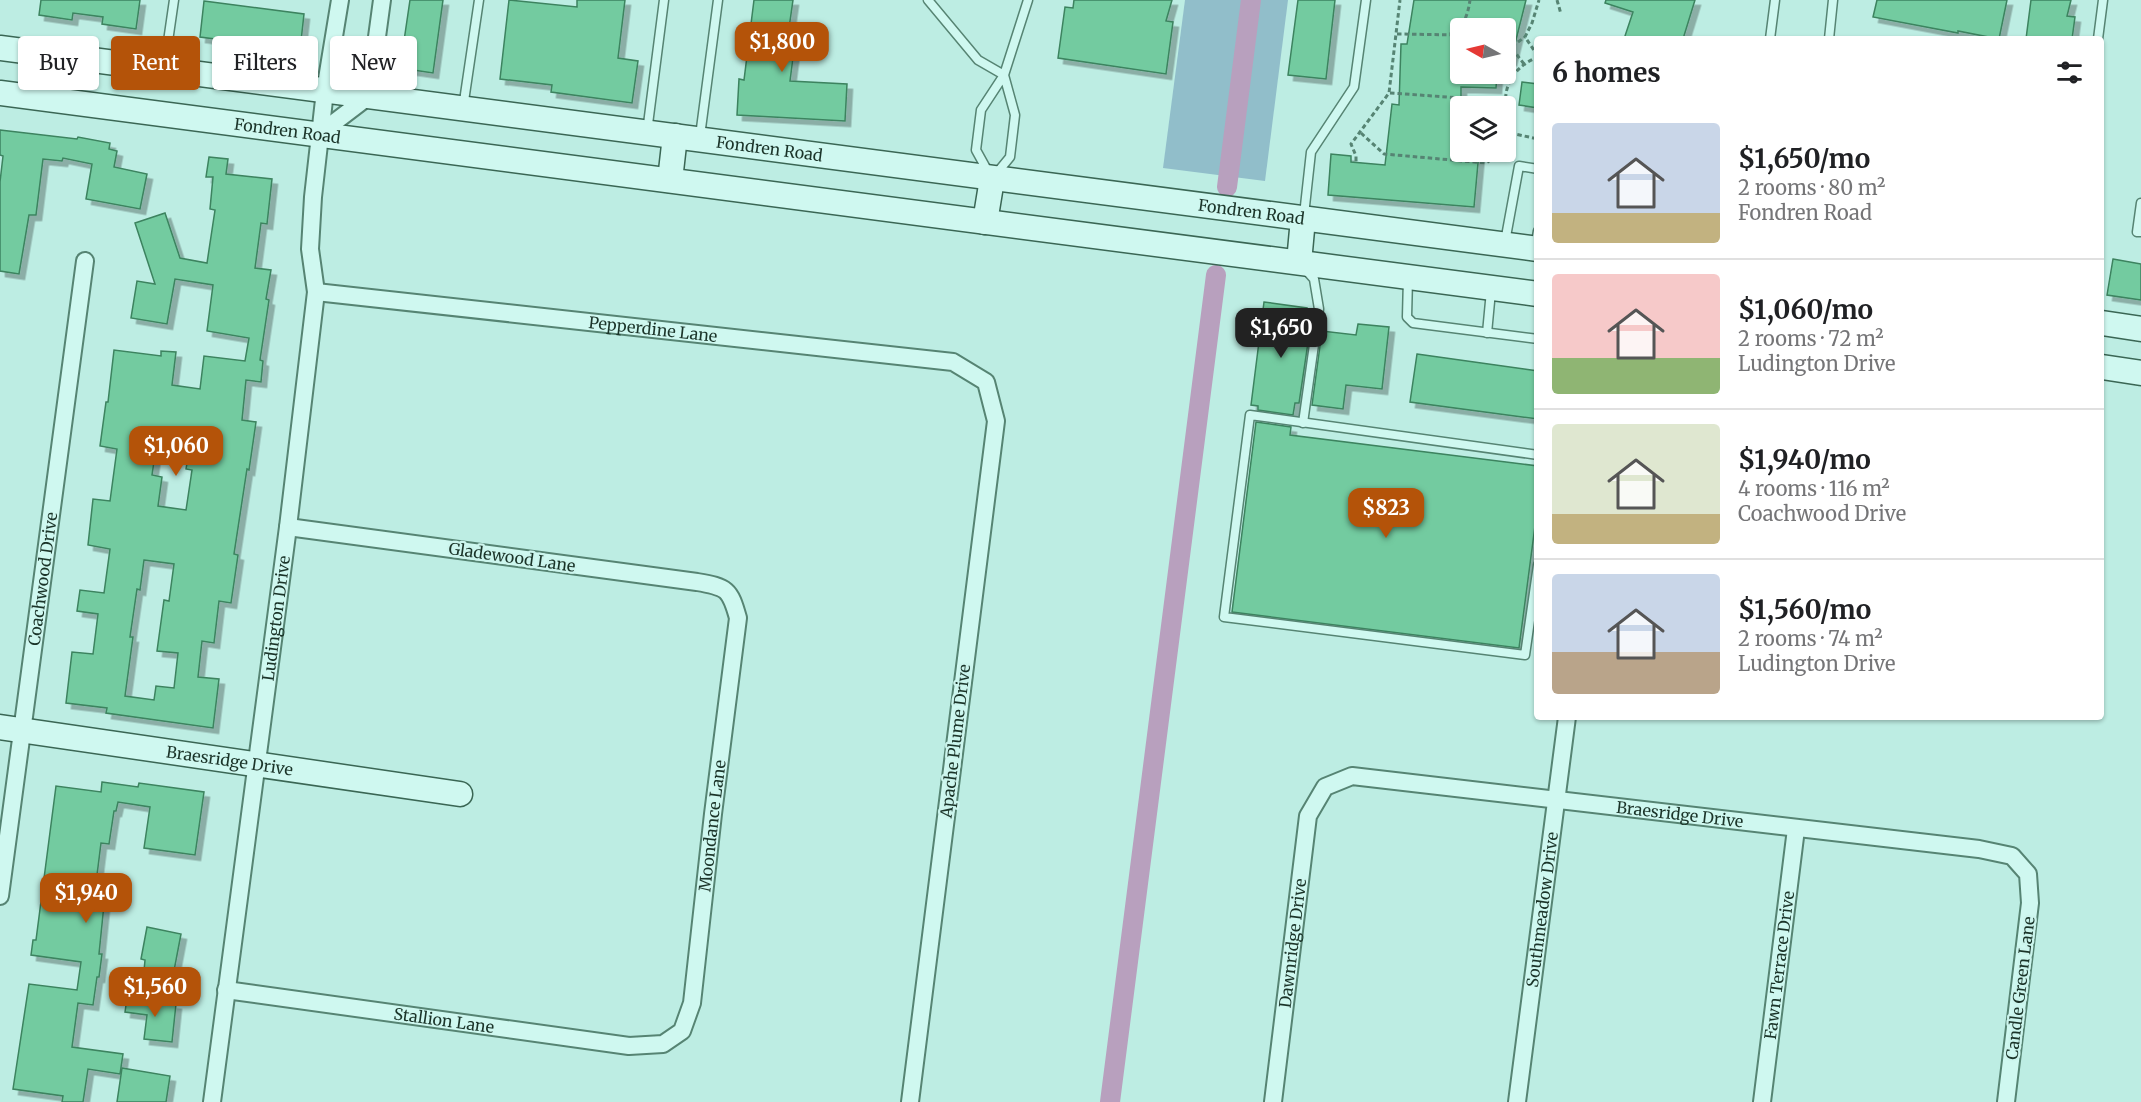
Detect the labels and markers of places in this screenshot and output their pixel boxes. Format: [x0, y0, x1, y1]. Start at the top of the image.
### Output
pin: $1,800 [733, 22, 831, 73]
pin: $1,650 [1232, 308, 1330, 359]
pin: $1,060 [127, 426, 225, 477]
pin: $823 [1350, 488, 1422, 539]
pin: $1,940 [37, 873, 135, 924]
pin: $1,560 [106, 967, 204, 1018]

